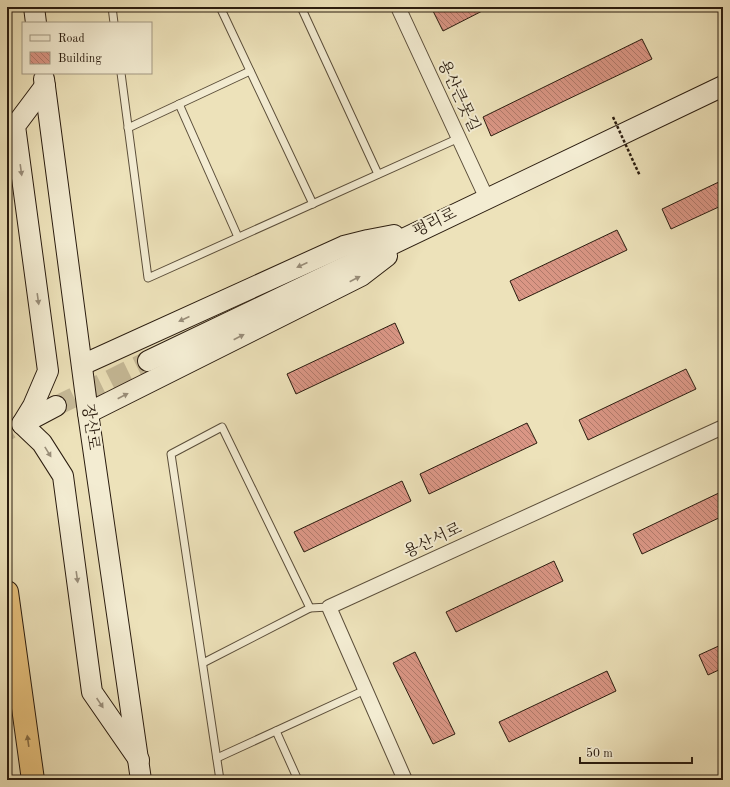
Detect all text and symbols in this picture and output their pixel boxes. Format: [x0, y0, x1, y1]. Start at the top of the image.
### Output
legend [22, 22, 152, 74]
text: Road [58, 33, 85, 45]
text: Building [58, 53, 102, 65]
street label: 용산큰못길 [434, 57, 483, 134]
one-way arrow [18, 164, 24, 176]
street label: 평리로 [410, 205, 460, 240]
one-way arrow [297, 262, 308, 268]
one-way arrow [349, 276, 361, 282]
one-way arrow [35, 293, 41, 305]
one-way arrow [178, 316, 190, 322]
one-way arrow [233, 334, 245, 340]
one-way arrow [117, 393, 129, 399]
street label: 장산로 [79, 403, 102, 452]
one-way arrow [44, 447, 52, 457]
street label: 용산서로 [401, 520, 465, 561]
one-way arrow [74, 571, 80, 583]
one-way arrow [96, 698, 104, 709]
one-way arrow [25, 735, 31, 747]
scale bar [580, 739, 692, 765]
text: 50 m [586, 747, 613, 760]

